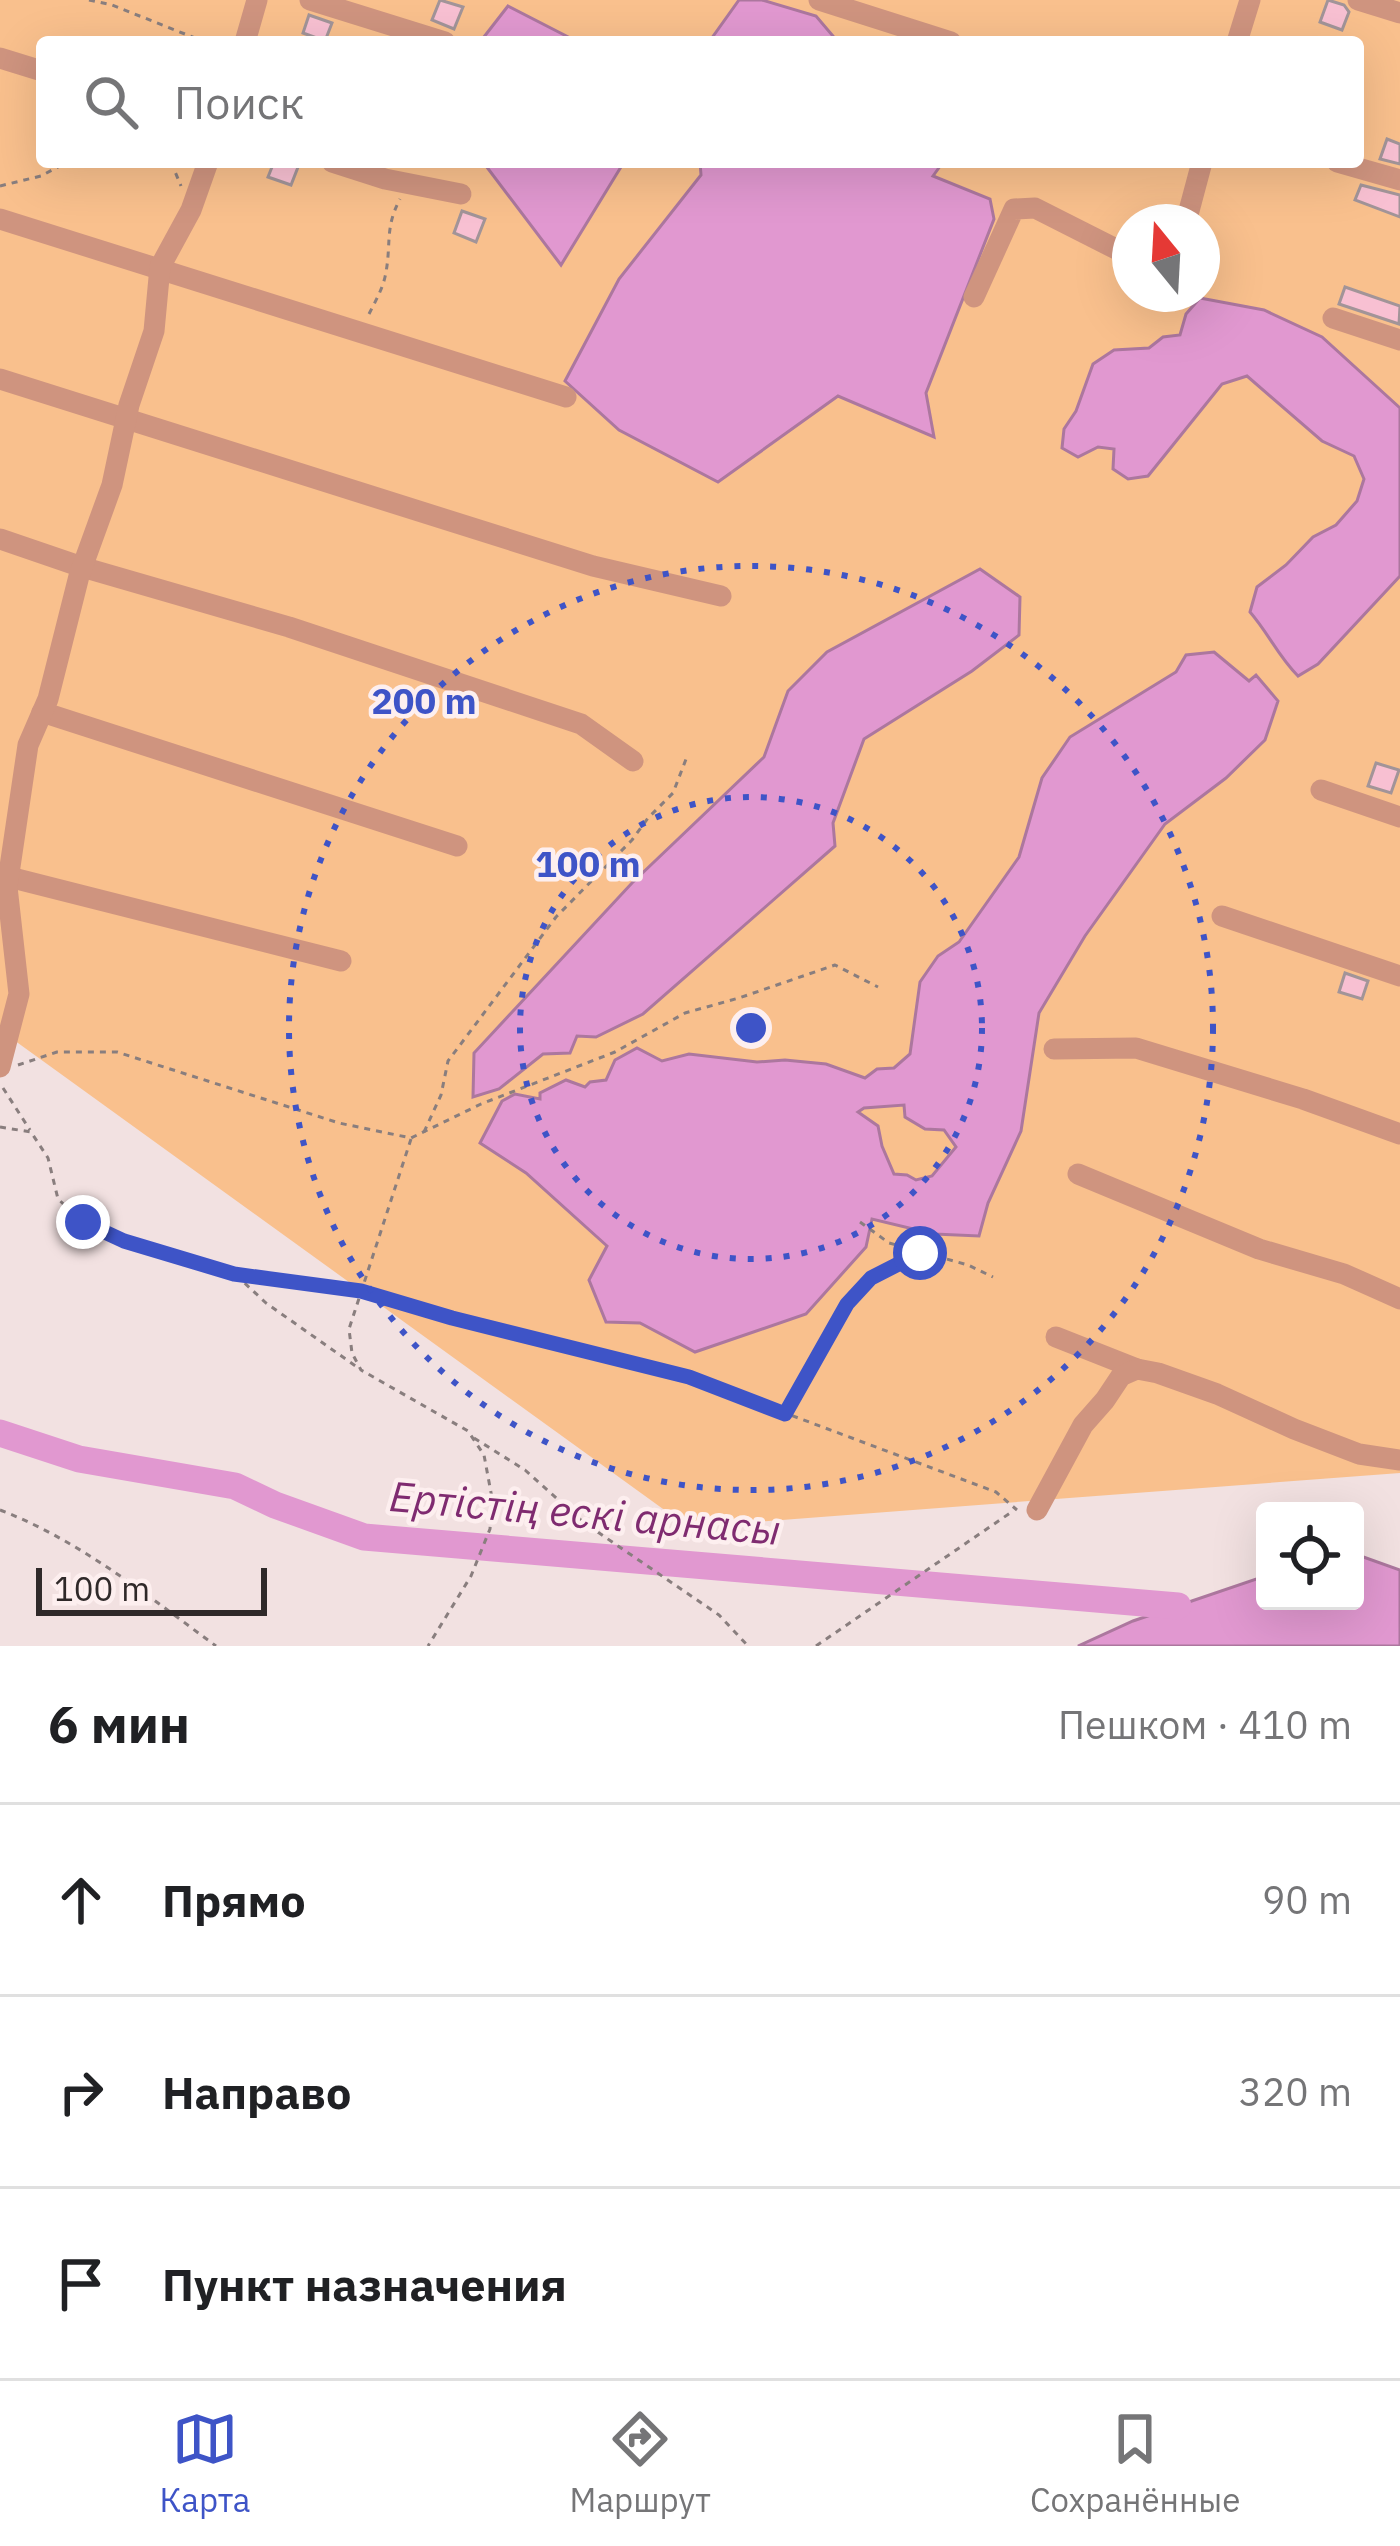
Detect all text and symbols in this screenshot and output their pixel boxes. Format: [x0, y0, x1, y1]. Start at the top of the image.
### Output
search box [36, 36, 1364, 168]
icon: search [78, 69, 144, 135]
text: Поиск [174, 73, 304, 131]
north arrow [1112, 204, 1220, 312]
text: 200 m [371, 677, 477, 724]
text: 100 m [535, 840, 641, 887]
centre of rings [730, 1007, 772, 1049]
route end [56, 1195, 110, 1249]
route start [893, 1226, 947, 1280]
water label: Ертістің ескі арнасы [387, 1468, 783, 1557]
map controls [1256, 1502, 1364, 1610]
button: locate [1256, 1502, 1364, 1610]
scale bar [36, 1562, 267, 1615]
text: 100 m [54, 1567, 150, 1610]
text: 6 мин [48, 1691, 190, 1757]
text: Пешком · 410 m [1058, 1699, 1352, 1750]
icon: ahead [48, 1867, 114, 1933]
text: Прямо [162, 1871, 306, 1929]
text: 90 m [1262, 1874, 1352, 1925]
icon: right [48, 2059, 114, 2125]
text: Направо [162, 2063, 351, 2121]
text: 320 m [1239, 2066, 1352, 2117]
icon: arrive [48, 2251, 114, 2317]
text: Пункт назначения [162, 2255, 567, 2313]
tab: Карта [160, 2406, 250, 2521]
tab: Маршрут [570, 2406, 711, 2521]
tab: Сохранённые [1030, 2406, 1240, 2521]

